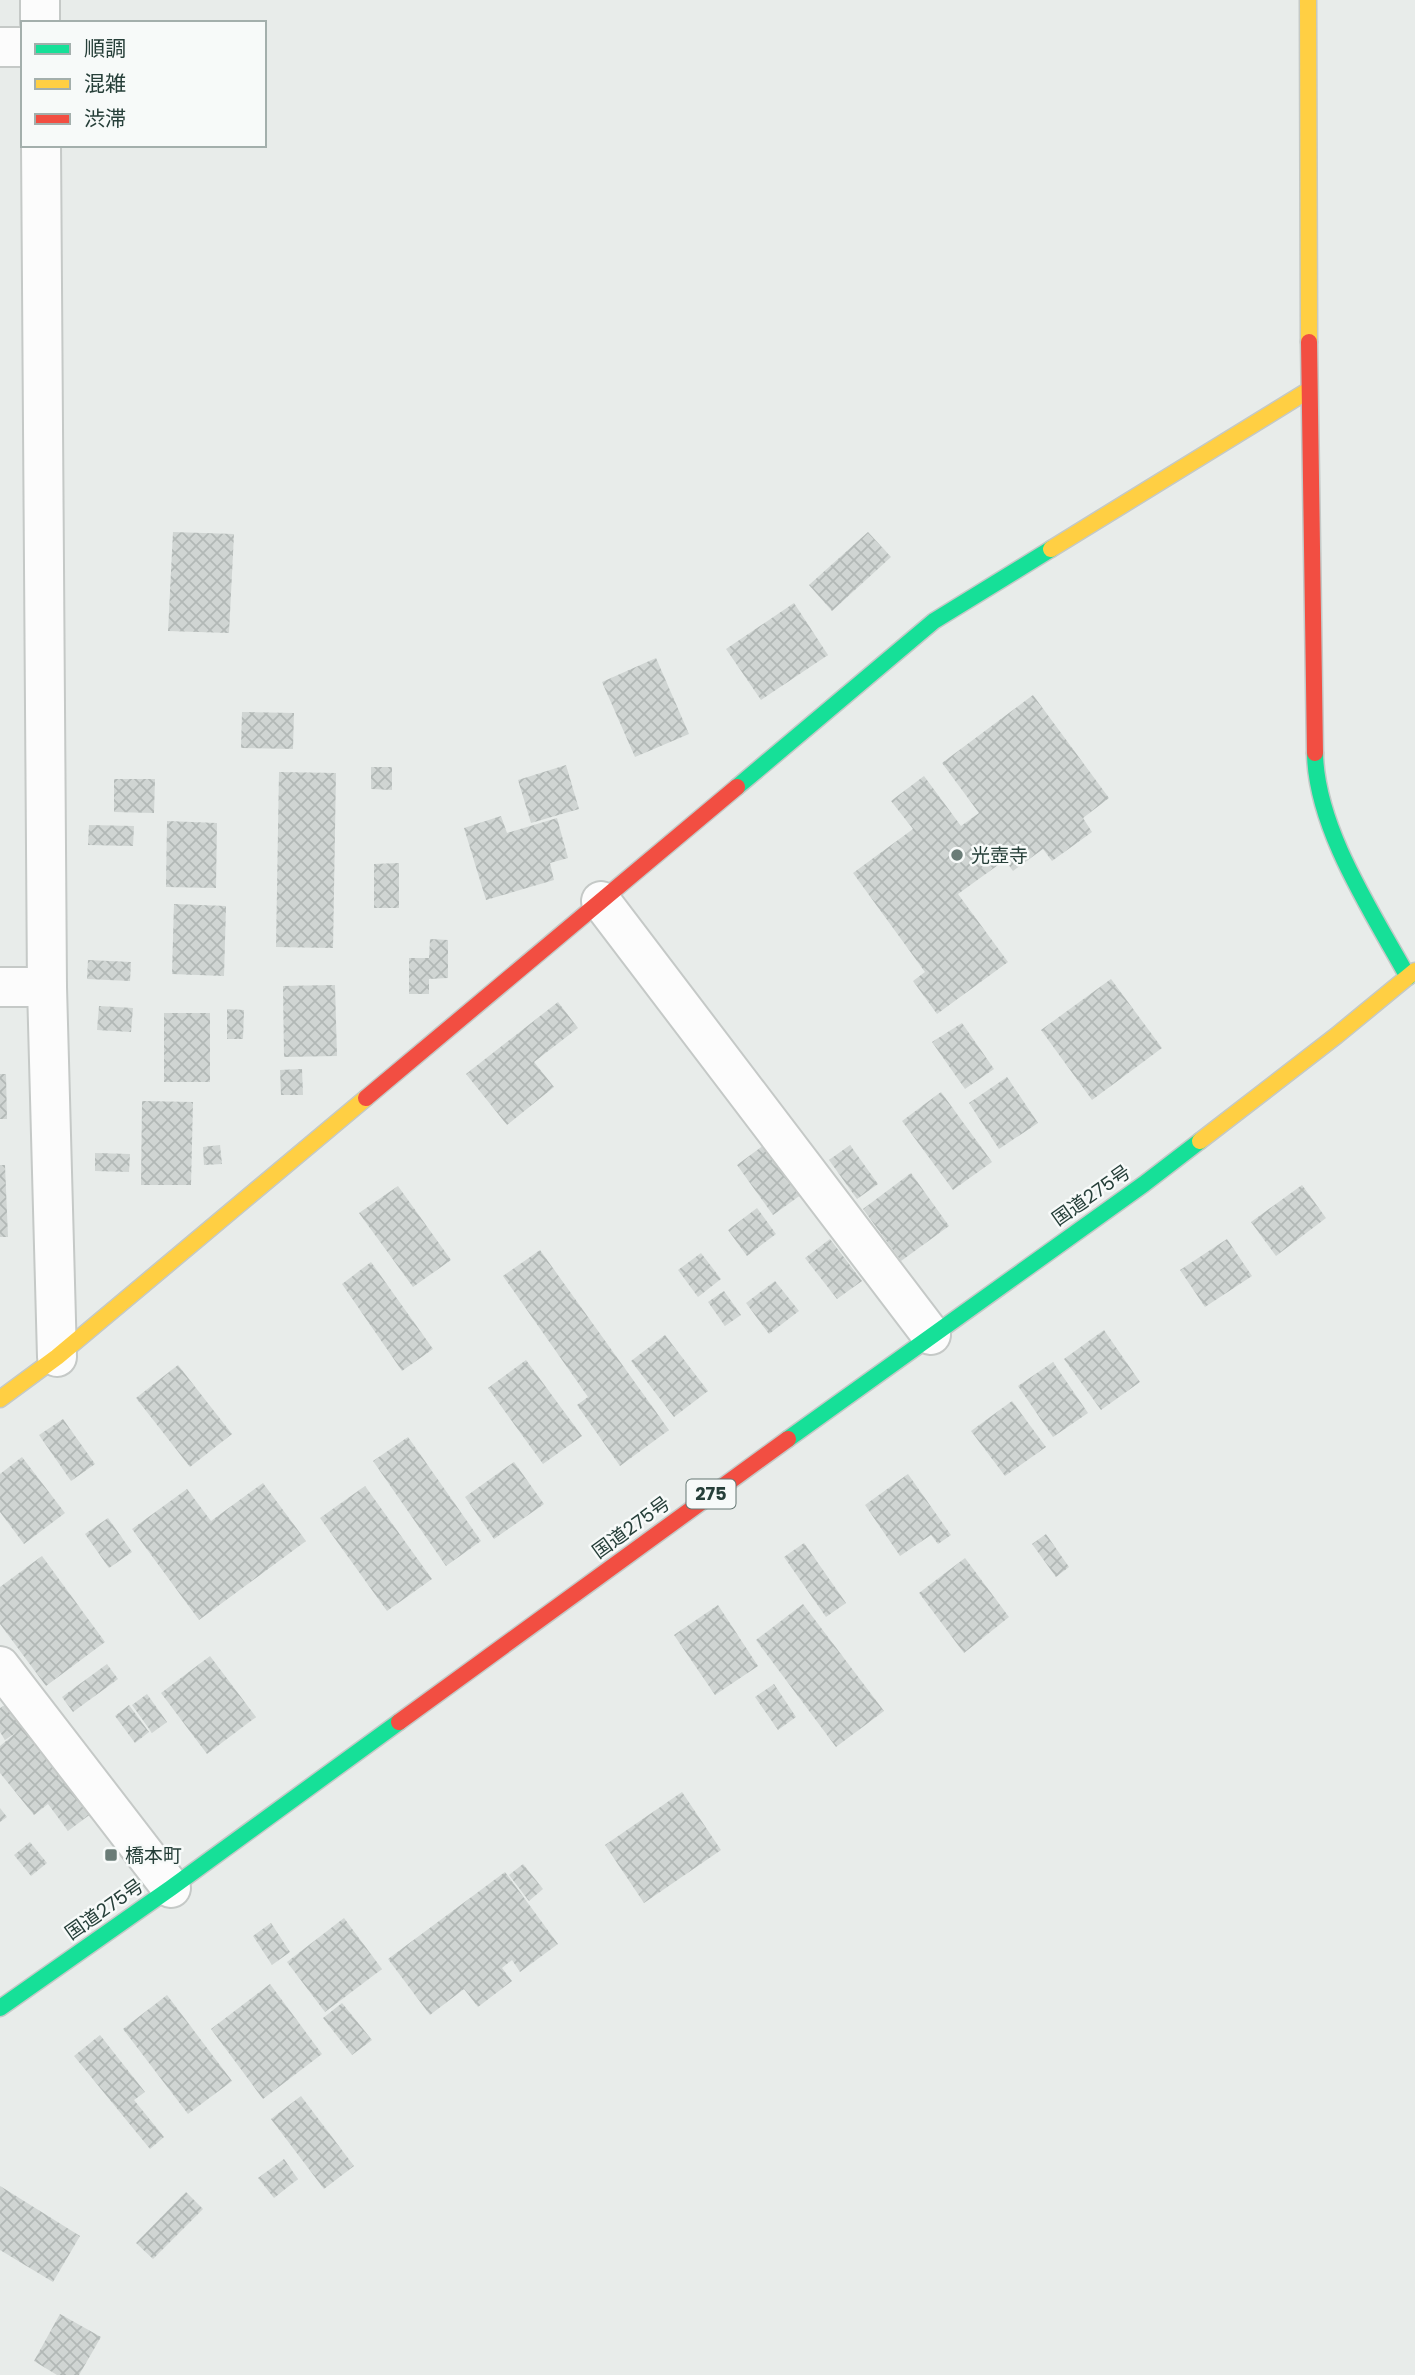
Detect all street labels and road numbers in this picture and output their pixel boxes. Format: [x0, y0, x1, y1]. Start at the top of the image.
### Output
street label: 国道275号 [1047, 1158, 1136, 1232]
road number: 275 [686, 1479, 736, 1508]
street label: 国道275号 [587, 1490, 676, 1565]
street label: 国道275号 [60, 1872, 149, 1946]

